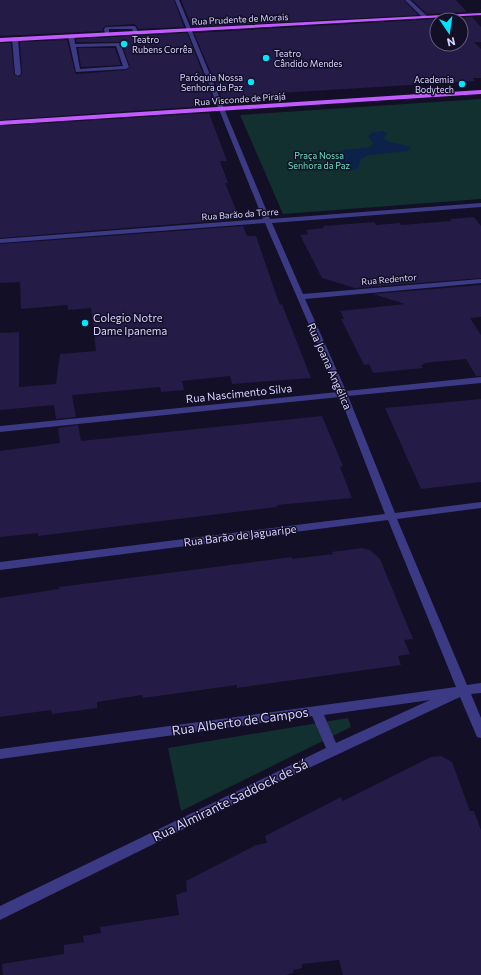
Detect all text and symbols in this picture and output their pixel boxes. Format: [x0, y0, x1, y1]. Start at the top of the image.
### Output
street label: Rua Prudente de Morais [191, 11, 289, 27]
north arrow [429, 12, 469, 52]
place label: Teatro Rubens Corrêa [132, 34, 192, 55]
text: N [446, 35, 457, 49]
marker: Teatro Rubens Corrêa [119, 39, 129, 49]
place label: Teatro Cândido Mendes [274, 48, 342, 69]
marker: Teatro Cândido Mendes [261, 53, 271, 63]
place label: Paróquia Nossa Senhora da Paz [180, 72, 244, 93]
place label: Academia Bodytech [414, 74, 454, 95]
marker: Paróquia Nossa Senhora da Paz [246, 77, 256, 87]
marker: Academia Bodytech [457, 79, 467, 89]
street label: Rua Visconde de Pirajá [194, 90, 286, 108]
park label: Praça Nossa Senhora da Paz [288, 150, 351, 171]
street label: Rua Barão da Torre [201, 206, 279, 222]
street label: Rua Redentor [361, 271, 418, 287]
place label: Colegio Notre Dame Ipanema [93, 311, 167, 337]
marker: Colegio Notre Dame Ipanema [80, 318, 90, 328]
street label: Rua Joana Angélica [304, 321, 355, 412]
street label: Rua Nascimento Silva [185, 381, 293, 405]
street label: Rua Barão de Jaguaripe [183, 522, 297, 549]
street label: Rua Alberto de Campos [171, 703, 309, 739]
street label: Rua Almirante Saddock de Sá [150, 755, 310, 845]

